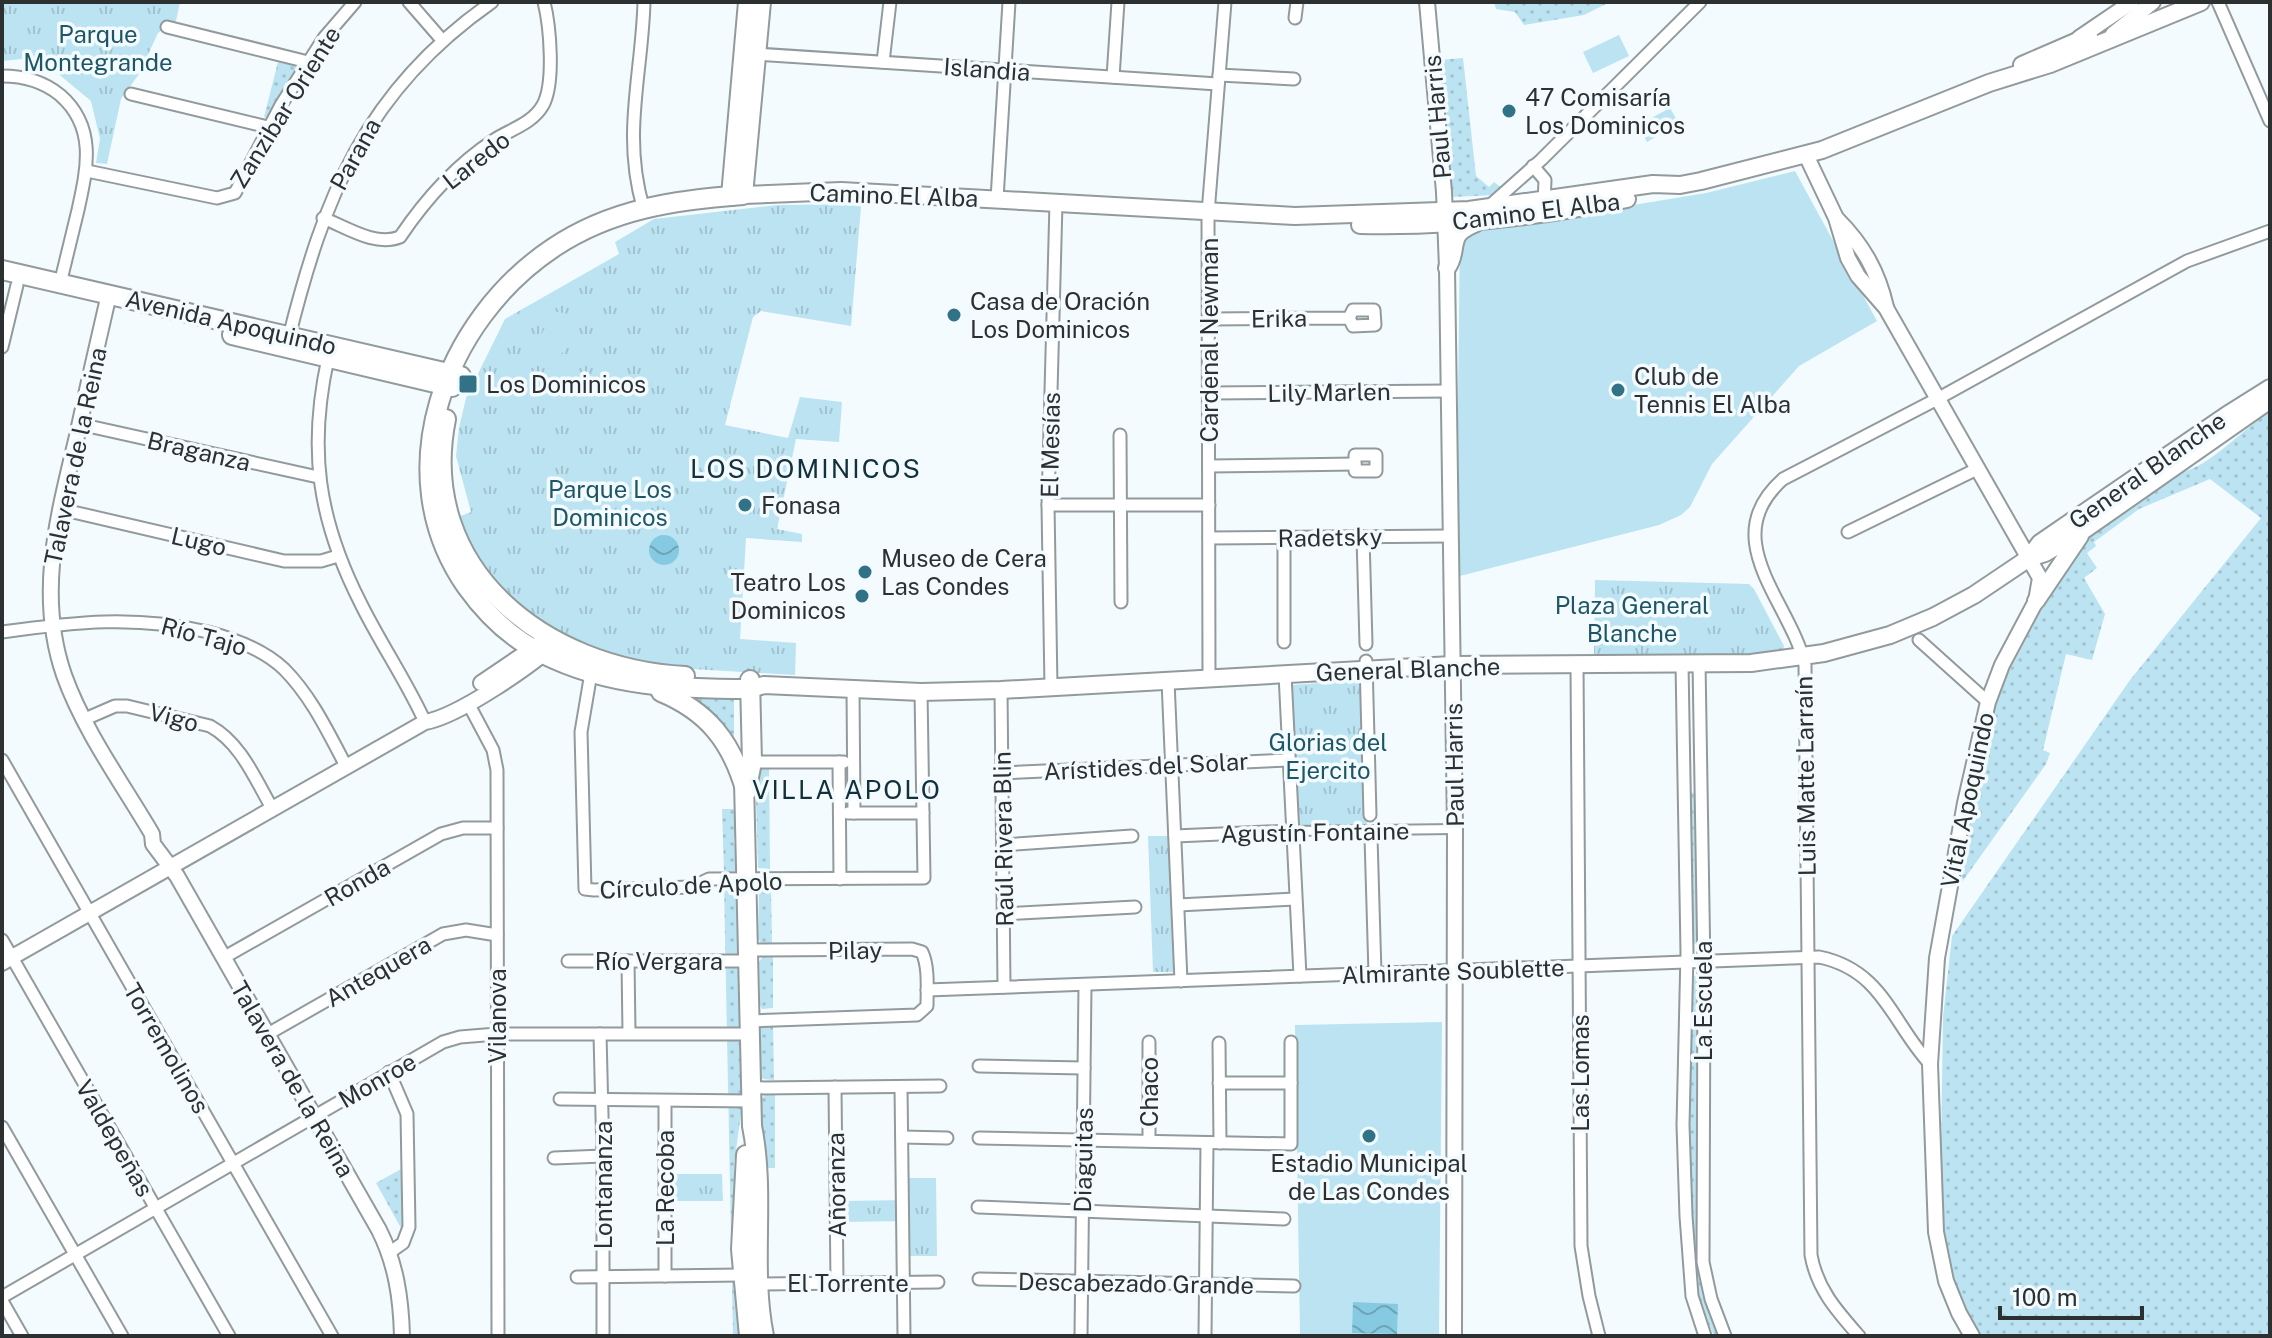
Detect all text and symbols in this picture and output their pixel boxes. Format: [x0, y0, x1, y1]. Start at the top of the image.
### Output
park label: Parque Montegrande [23, 20, 173, 76]
street label: Zanzibar Oriente [224, 21, 346, 193]
street label: Islandia [943, 52, 1031, 86]
street label: Paul Harris [1418, 54, 1456, 180]
place label: 47 Comisaría Los Dominicos [1525, 83, 1685, 139]
marker: 47 Comisaría Los Dominicos [1500, 102, 1518, 120]
street label: Parana [324, 113, 386, 195]
street label: Laredo [437, 125, 515, 195]
street label: Camino El Alba [809, 178, 979, 212]
street label: Camino El Alba [1450, 187, 1622, 235]
street label: Cardenal Newman [1195, 238, 1223, 442]
street label: Avenida Apoquindo [123, 284, 339, 360]
place label: Casa de Oración Los Dominicos [970, 287, 1150, 343]
street label: Erika [1251, 304, 1307, 332]
marker: Casa de Oración Los Dominicos [945, 306, 963, 324]
street label: Talavera de la Reina [38, 345, 112, 567]
place label: Club de Tennis El Alba [1634, 362, 1791, 418]
place label: Los Dominicos [486, 370, 646, 398]
marker: Los Dominicos [457, 373, 479, 395]
street label: Lily Marlen [1267, 377, 1391, 407]
marker: Club de Tennis El Alba [1609, 381, 1627, 399]
street label: El Mesías [1035, 392, 1065, 498]
street label: General Blanche [2063, 406, 2231, 534]
street label: Braganza [145, 426, 253, 476]
district label: LOS DOMINICOS [690, 453, 922, 484]
park label: Parque Los Dominicos [548, 475, 672, 531]
place label: Fonasa [761, 491, 841, 519]
marker: Fonasa [736, 496, 754, 514]
street label: Lugo [169, 521, 229, 561]
street label: Radetsky [1277, 522, 1383, 552]
place label: Museo de Cera Las Condes [881, 544, 1047, 600]
marker: Museo de Cera Las Condes [856, 563, 874, 581]
place label: Teatro Los Dominicos [730, 568, 846, 624]
marker: Teatro Los Dominicos [853, 587, 871, 605]
park label: Plaza General Blanche [1555, 591, 1709, 647]
street label: Río Tajo [158, 611, 250, 661]
street label: General Blanche [1315, 652, 1501, 686]
street label: Luis Matte Larraín [1789, 676, 1821, 876]
street label: Vigo [146, 697, 202, 737]
street label: Paul Harris [1439, 703, 1469, 827]
street label: Vital Apoquindo [1935, 710, 1999, 890]
park label: Glorias del Ejercito [1268, 728, 1388, 784]
street label: Arístides del Solar [1043, 747, 1249, 785]
street label: Raúl Rivera Blin [987, 751, 1019, 927]
district label: VILLA APOLO [752, 774, 942, 805]
street label: Agustín Fontaine [1220, 816, 1410, 848]
street label: Ronda [319, 852, 395, 912]
street label: Círculo de Apolo [599, 866, 783, 904]
street label: Antequera [320, 930, 436, 1012]
street label: Pilay [828, 936, 883, 964]
street label: La Escuela [1689, 941, 1717, 1061]
street label: Río Vergara [595, 947, 723, 975]
street label: Almirante Soublette [1341, 953, 1565, 989]
street label: Vilanova [483, 969, 511, 1063]
street label: Talavera de la Reina [225, 976, 361, 1182]
street label: Torremolinos [119, 978, 215, 1118]
street label: Las Lomas [1566, 1014, 1594, 1132]
street label: Monroe [333, 1047, 421, 1113]
street label: Chaco [1135, 1057, 1163, 1127]
street label: Valdepeñas [70, 1075, 160, 1201]
street label: Diaguitas [1068, 1107, 1098, 1213]
street label: Lontananza [589, 1121, 617, 1249]
marker: Estadio Municipal de Las Condes [1360, 1127, 1378, 1145]
street label: La Recoba [651, 1130, 679, 1246]
street label: Añoranza [821, 1132, 851, 1238]
place label: Estadio Municipal de Las Condes [1270, 1149, 1468, 1205]
street label: Descabezado Grande [1018, 1267, 1254, 1299]
street label: El Torrente [787, 1269, 909, 1297]
scale bar [2000, 1270, 2142, 1320]
text: 100 m [2012, 1283, 2078, 1311]

